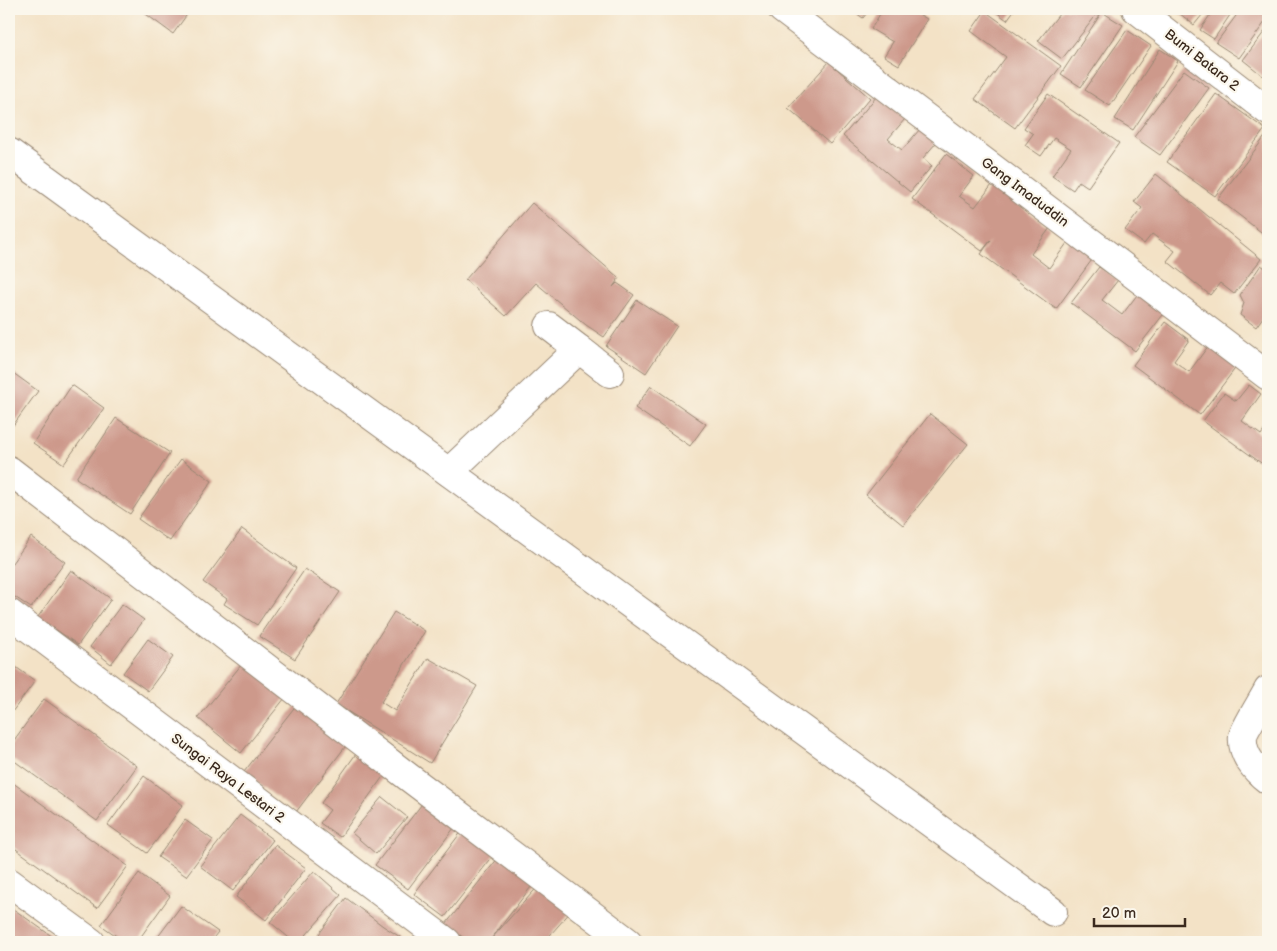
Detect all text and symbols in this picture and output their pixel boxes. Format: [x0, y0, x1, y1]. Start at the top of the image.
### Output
street label: Bumi Batara 2 [1161, 26, 1243, 95]
street label: Gang Imaduddin [978, 154, 1072, 230]
street label: Sungai Raya Lestari 2 [168, 730, 289, 827]
scale bar [1094, 896, 1186, 928]
text: 20 m [1102, 904, 1136, 923]

